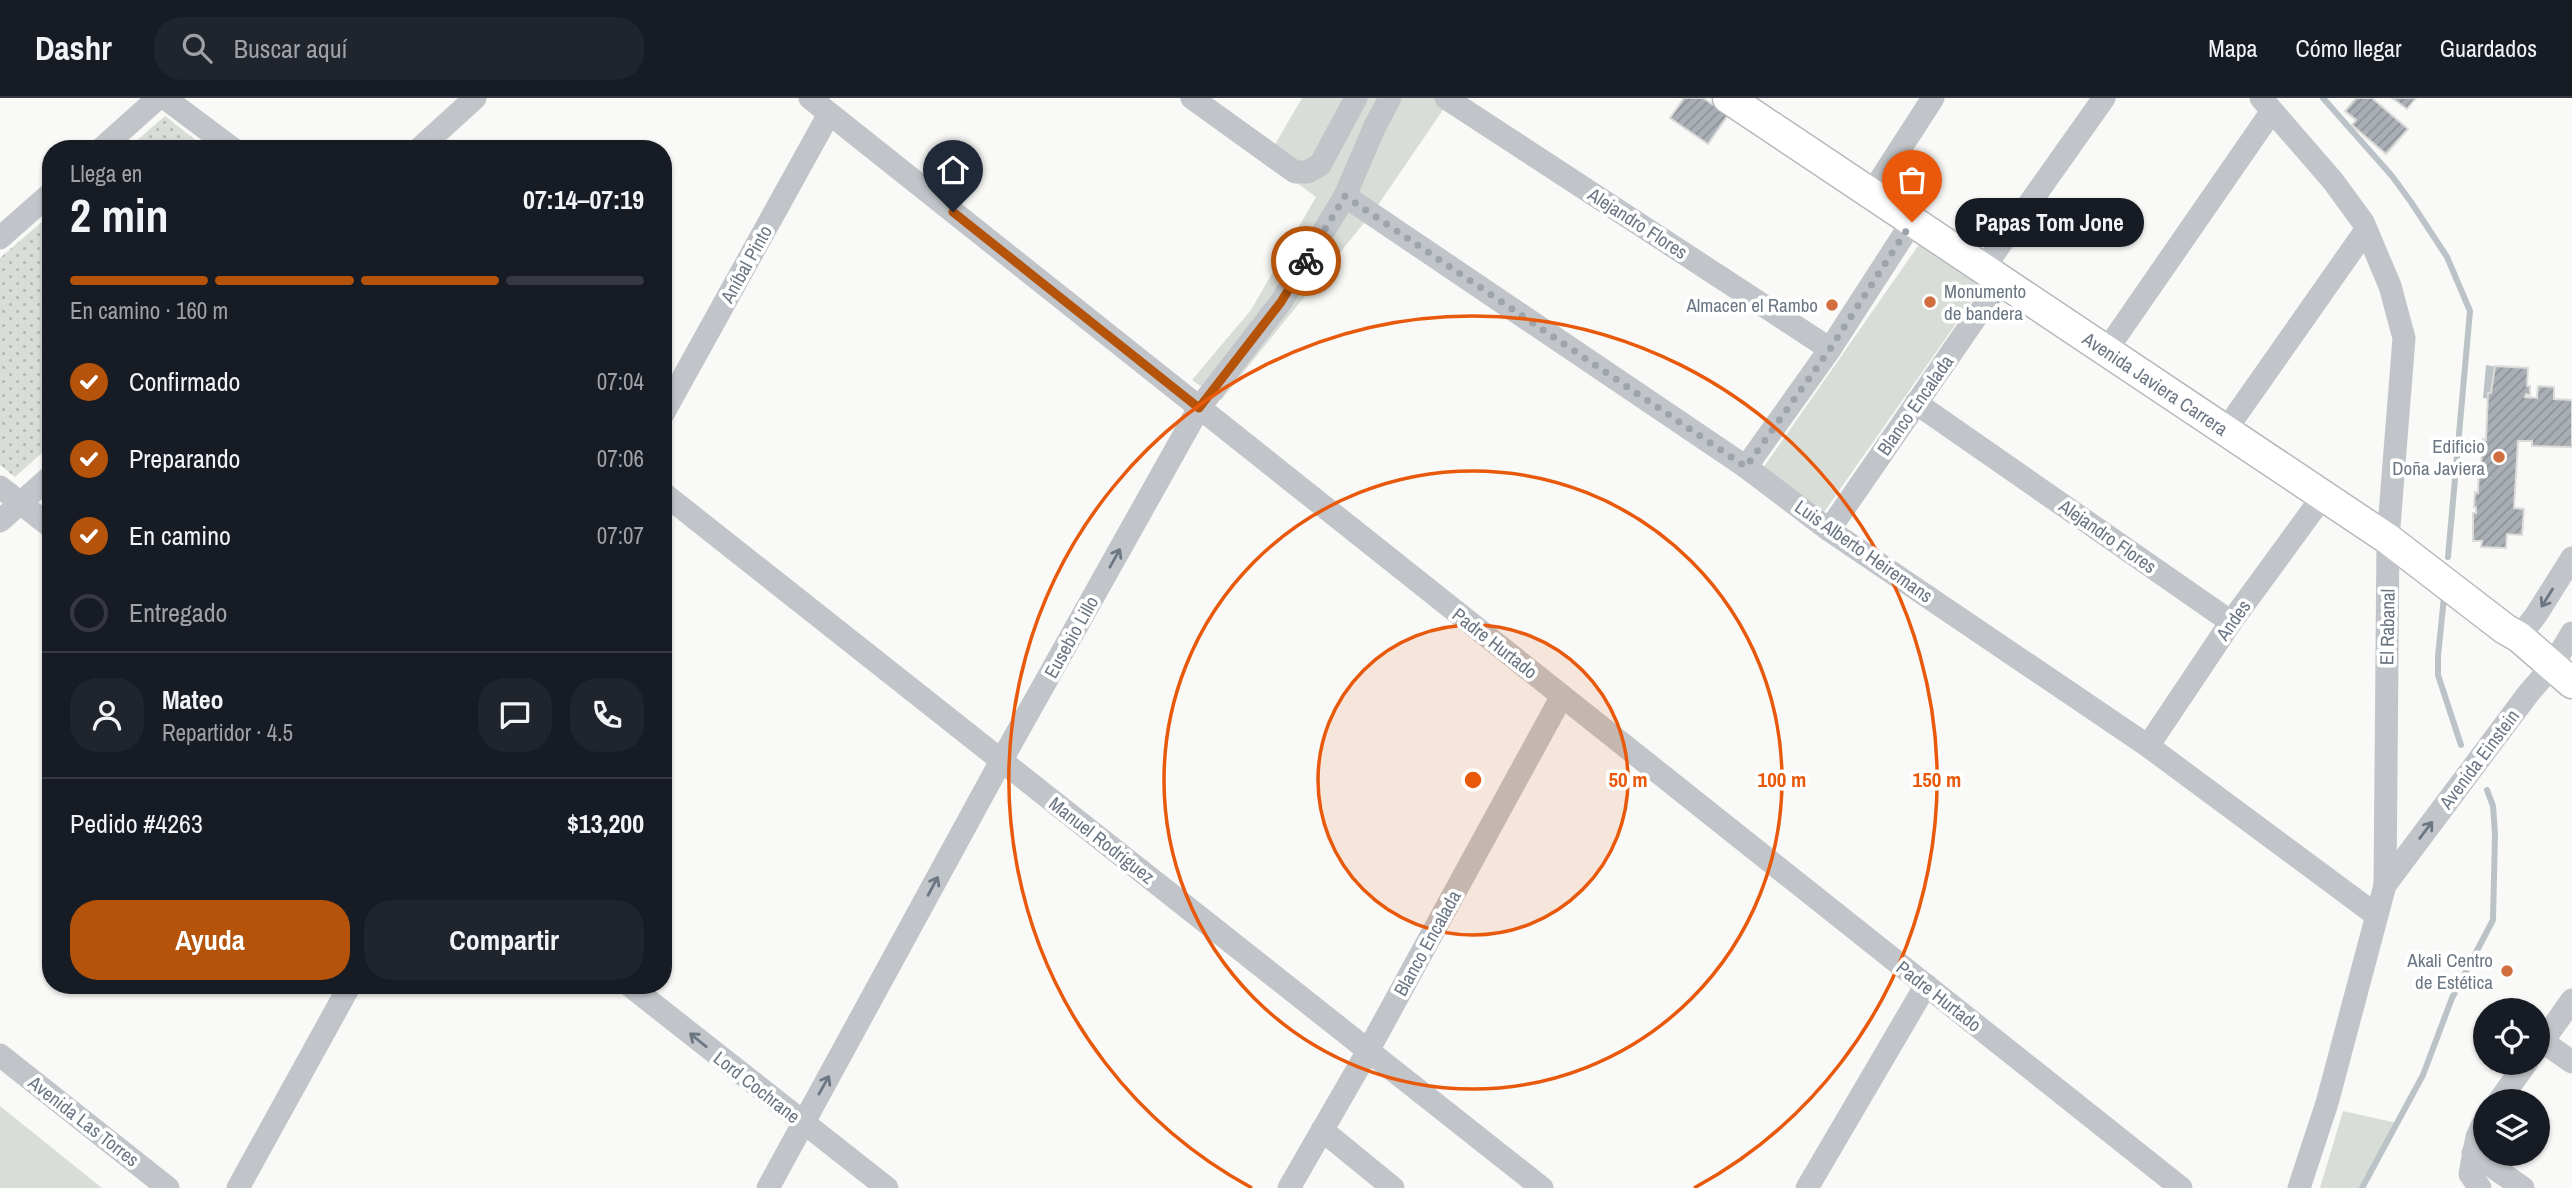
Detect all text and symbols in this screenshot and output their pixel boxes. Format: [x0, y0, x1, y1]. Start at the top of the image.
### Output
search box [154, 17, 644, 80]
text: Dashr [35, 26, 112, 70]
icon: search [178, 29, 216, 67]
text: Buscar aquí [234, 31, 347, 66]
text: Mapa [2208, 32, 2258, 64]
text: Cómo llegar [2296, 32, 2402, 64]
text: Guardados [2440, 32, 2537, 64]
pin [923, 140, 983, 212]
pin [1882, 150, 1942, 222]
icon: home [934, 151, 972, 189]
text: Llega en [70, 158, 142, 189]
icon: bag [1893, 161, 1931, 199]
street label: Alejandro Flores [1583, 181, 1693, 265]
text: 07:14–07:19 [523, 182, 644, 217]
text: 2 min [70, 184, 169, 246]
callout: Papas Tom Jone [1954, 198, 2143, 246]
text: Papas Tom Jone [1975, 207, 2124, 238]
street label: Aníbal Pinto [714, 221, 778, 308]
courier [1271, 226, 1341, 296]
icon: bike [1287, 242, 1325, 280]
place label: Monumento de bandera [1944, 278, 2026, 326]
place label: Almacen el Rambo [1685, 292, 1818, 318]
marker: Monumento de bandera [1922, 294, 1938, 310]
text: En camino · 160 m [70, 295, 228, 326]
marker: Almacen el Rambo [1824, 297, 1840, 313]
street label: Avenida Javiera Carrera [2077, 325, 2233, 442]
street label: Blanco Encalada [1871, 349, 1959, 460]
icon: check [70, 363, 108, 401]
text: Confirmado [129, 364, 240, 399]
text: 07:04 [597, 366, 644, 397]
place label: Edificio Doña Javiera [2392, 433, 2485, 481]
icon: check [70, 440, 108, 478]
text: Preparando [129, 441, 240, 476]
text: 07:06 [597, 443, 644, 474]
marker: Edificio Doña Javiera [2491, 449, 2507, 465]
street label: Alejandro Flores [2053, 492, 2162, 579]
street label: Luis Alberto Heiremans [1790, 494, 1938, 608]
icon: check [70, 517, 108, 555]
text: En camino [129, 518, 231, 553]
text: 07:07 [597, 520, 644, 551]
one-way arrow [1108, 549, 1122, 569]
one-way arrow [2539, 588, 2553, 608]
street label: El Rabanal [2373, 589, 2401, 665]
street label: Eusebio Lillo [1038, 591, 1104, 683]
street label: Andes [2209, 594, 2256, 646]
text: Entregado [129, 595, 227, 630]
street label: Padre Hurtado [1447, 602, 1543, 684]
button: person [70, 678, 144, 752]
button: chat [478, 678, 552, 752]
button: phone [570, 678, 644, 752]
text: Mateo [162, 682, 224, 717]
street label: Avenida Einstein [2432, 704, 2525, 815]
text: Repartidor · 4.5 [162, 717, 293, 748]
text: 50 m [1608, 765, 1648, 794]
text: 100 m [1758, 765, 1806, 794]
text: 150 m [1913, 765, 1961, 794]
centre of rings [1461, 768, 1485, 792]
street label: Manuel Rodríguez [1044, 791, 1160, 890]
text: Pedido #4263 [70, 806, 203, 841]
text: $13,200 [567, 806, 644, 841]
one-way arrow [2418, 821, 2433, 840]
one-way arrow [927, 876, 941, 896]
street label: Blanco Encalada [1387, 885, 1467, 1000]
button: Ayuda [70, 900, 350, 980]
button: Compartir [364, 900, 644, 980]
place label: Akali Centro de Estética [2406, 947, 2493, 995]
street label: Padre Hurtado [1891, 955, 1987, 1037]
marker: Akali Centro de Estética [2499, 963, 2515, 979]
map controls [2473, 998, 2550, 1166]
button: locate [2473, 998, 2550, 1075]
one-way arrow [689, 1033, 707, 1048]
street label: Lord Cochrane [708, 1045, 806, 1129]
street label: Avenida Las Torres [23, 1069, 145, 1173]
one-way arrow [817, 1076, 831, 1096]
button: layers [2473, 1089, 2550, 1166]

